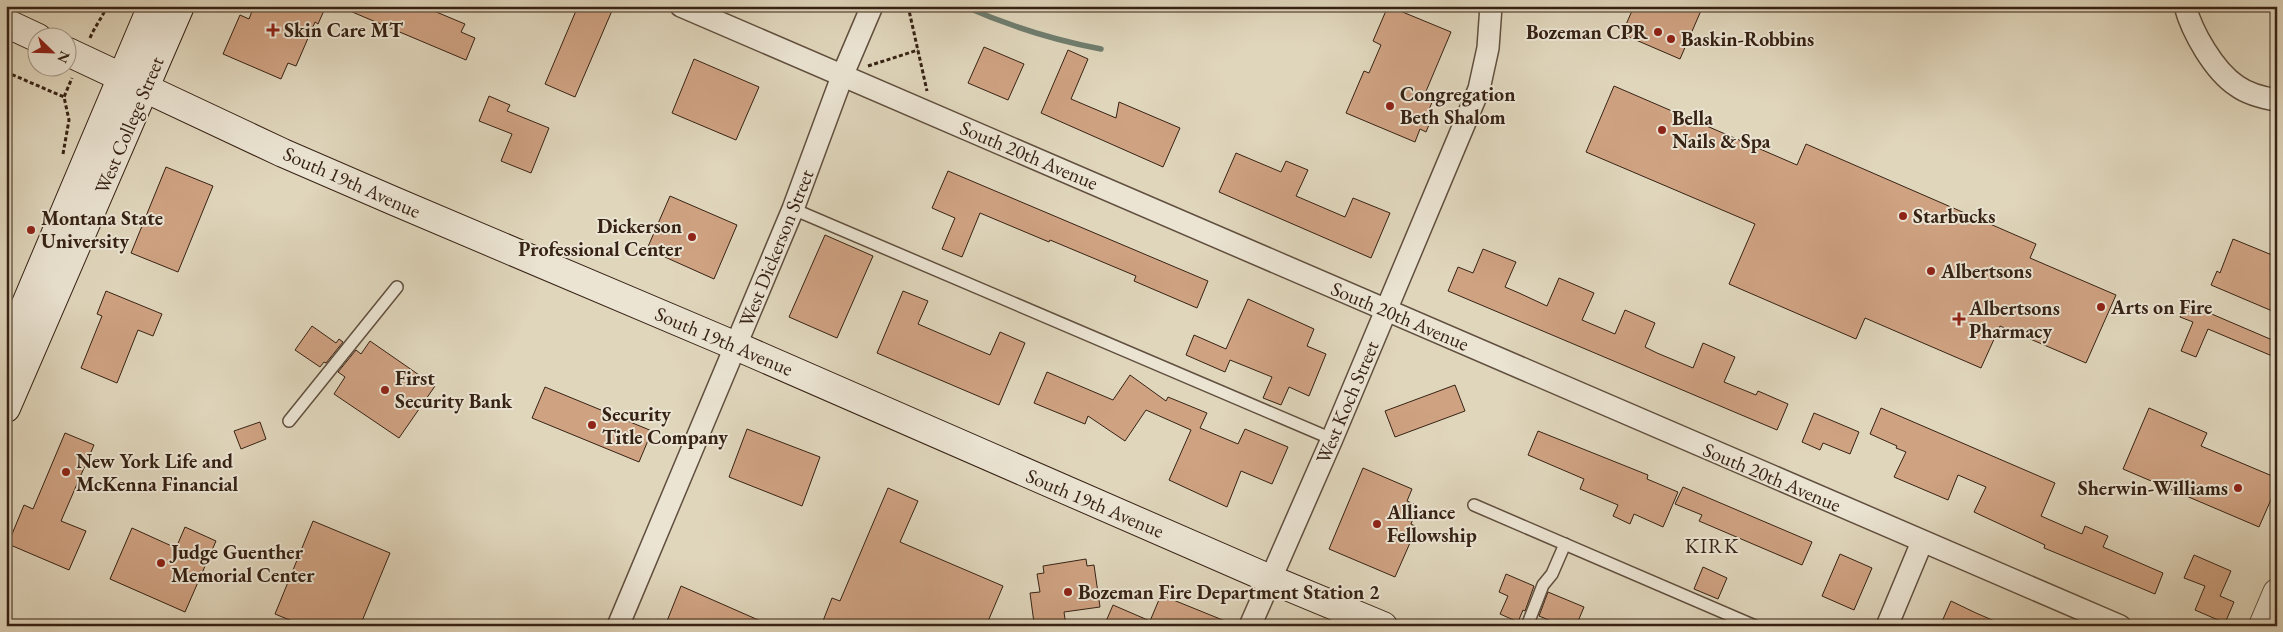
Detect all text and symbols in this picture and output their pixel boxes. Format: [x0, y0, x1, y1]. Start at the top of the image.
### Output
place label: Skin Care MT [284, 17, 403, 43]
place label: Bozeman CPR [1526, 19, 1649, 45]
marker: Skin Care MT [266, 23, 280, 37]
marker: Bozeman CPR [1652, 26, 1664, 38]
place label: Baskin-Robbins [1681, 26, 1814, 52]
north arrow [28, 28, 78, 78]
marker: Baskin-Robbins [1665, 33, 1677, 45]
text: N [53, 48, 74, 66]
street label: West College Street [88, 52, 170, 198]
place label: Congregation Beth Shalom [1400, 81, 1515, 130]
marker: Congregation Beth Shalom [1384, 100, 1396, 112]
place label: Bella Nails & Spa [1672, 105, 1771, 154]
street label: South 20th Avenue [956, 114, 1102, 196]
marker: Bella Nails & Spa [1656, 124, 1668, 136]
street label: South 19th Avenue [279, 140, 425, 224]
street label: West Dickerson Street [733, 165, 820, 331]
place label: Starbucks [1913, 203, 1995, 229]
place label: Montana State University [41, 205, 163, 254]
marker: Starbucks [1897, 210, 1909, 222]
place label: Dickerson Professional Center [518, 213, 683, 262]
marker: Montana State University [25, 224, 37, 236]
marker: Dickerson Professional Center [686, 231, 698, 243]
place label: Albertsons [1940, 258, 2032, 284]
marker: Albertsons [1925, 265, 1937, 277]
street label: South 20th Avenue [1327, 275, 1473, 357]
place label: Arts on Fire [2110, 294, 2212, 320]
place label: Albertsons Pharmacy [1968, 295, 2060, 344]
street label: South 19th Avenue [651, 300, 797, 382]
marker: Arts on Fire [2095, 301, 2107, 313]
marker: Albertsons Pharmacy [1953, 313, 1965, 325]
street label: West Koch Street [1309, 336, 1385, 467]
place label: First Security Bank [395, 365, 513, 414]
marker: First Security Bank [379, 384, 391, 396]
place label: Security Title Company [602, 401, 728, 450]
marker: Security Title Company [586, 419, 598, 431]
street label: South 20th Avenue [1699, 436, 1845, 518]
place label: New York Life and McKenna Financial [76, 448, 239, 497]
street label: South 19th Avenue [1022, 462, 1168, 544]
marker: New York Life and McKenna Financial [60, 466, 72, 478]
place label: Sherwin-Williams [2078, 475, 2228, 501]
marker: Sherwin-Williams [2232, 482, 2244, 494]
place label: Alliance Fellowship [1386, 499, 1477, 548]
marker: Alliance Fellowship [1371, 518, 1383, 530]
district label: KIRK [1685, 532, 1739, 559]
place label: Judge Guenther Memorial Center [169, 539, 315, 588]
marker: Judge Guenther Memorial Center [155, 557, 167, 569]
place label: Bozeman Fire Department Station 2 [1078, 579, 1380, 605]
marker: Bozeman Fire Department Station 2 [1062, 586, 1074, 598]

